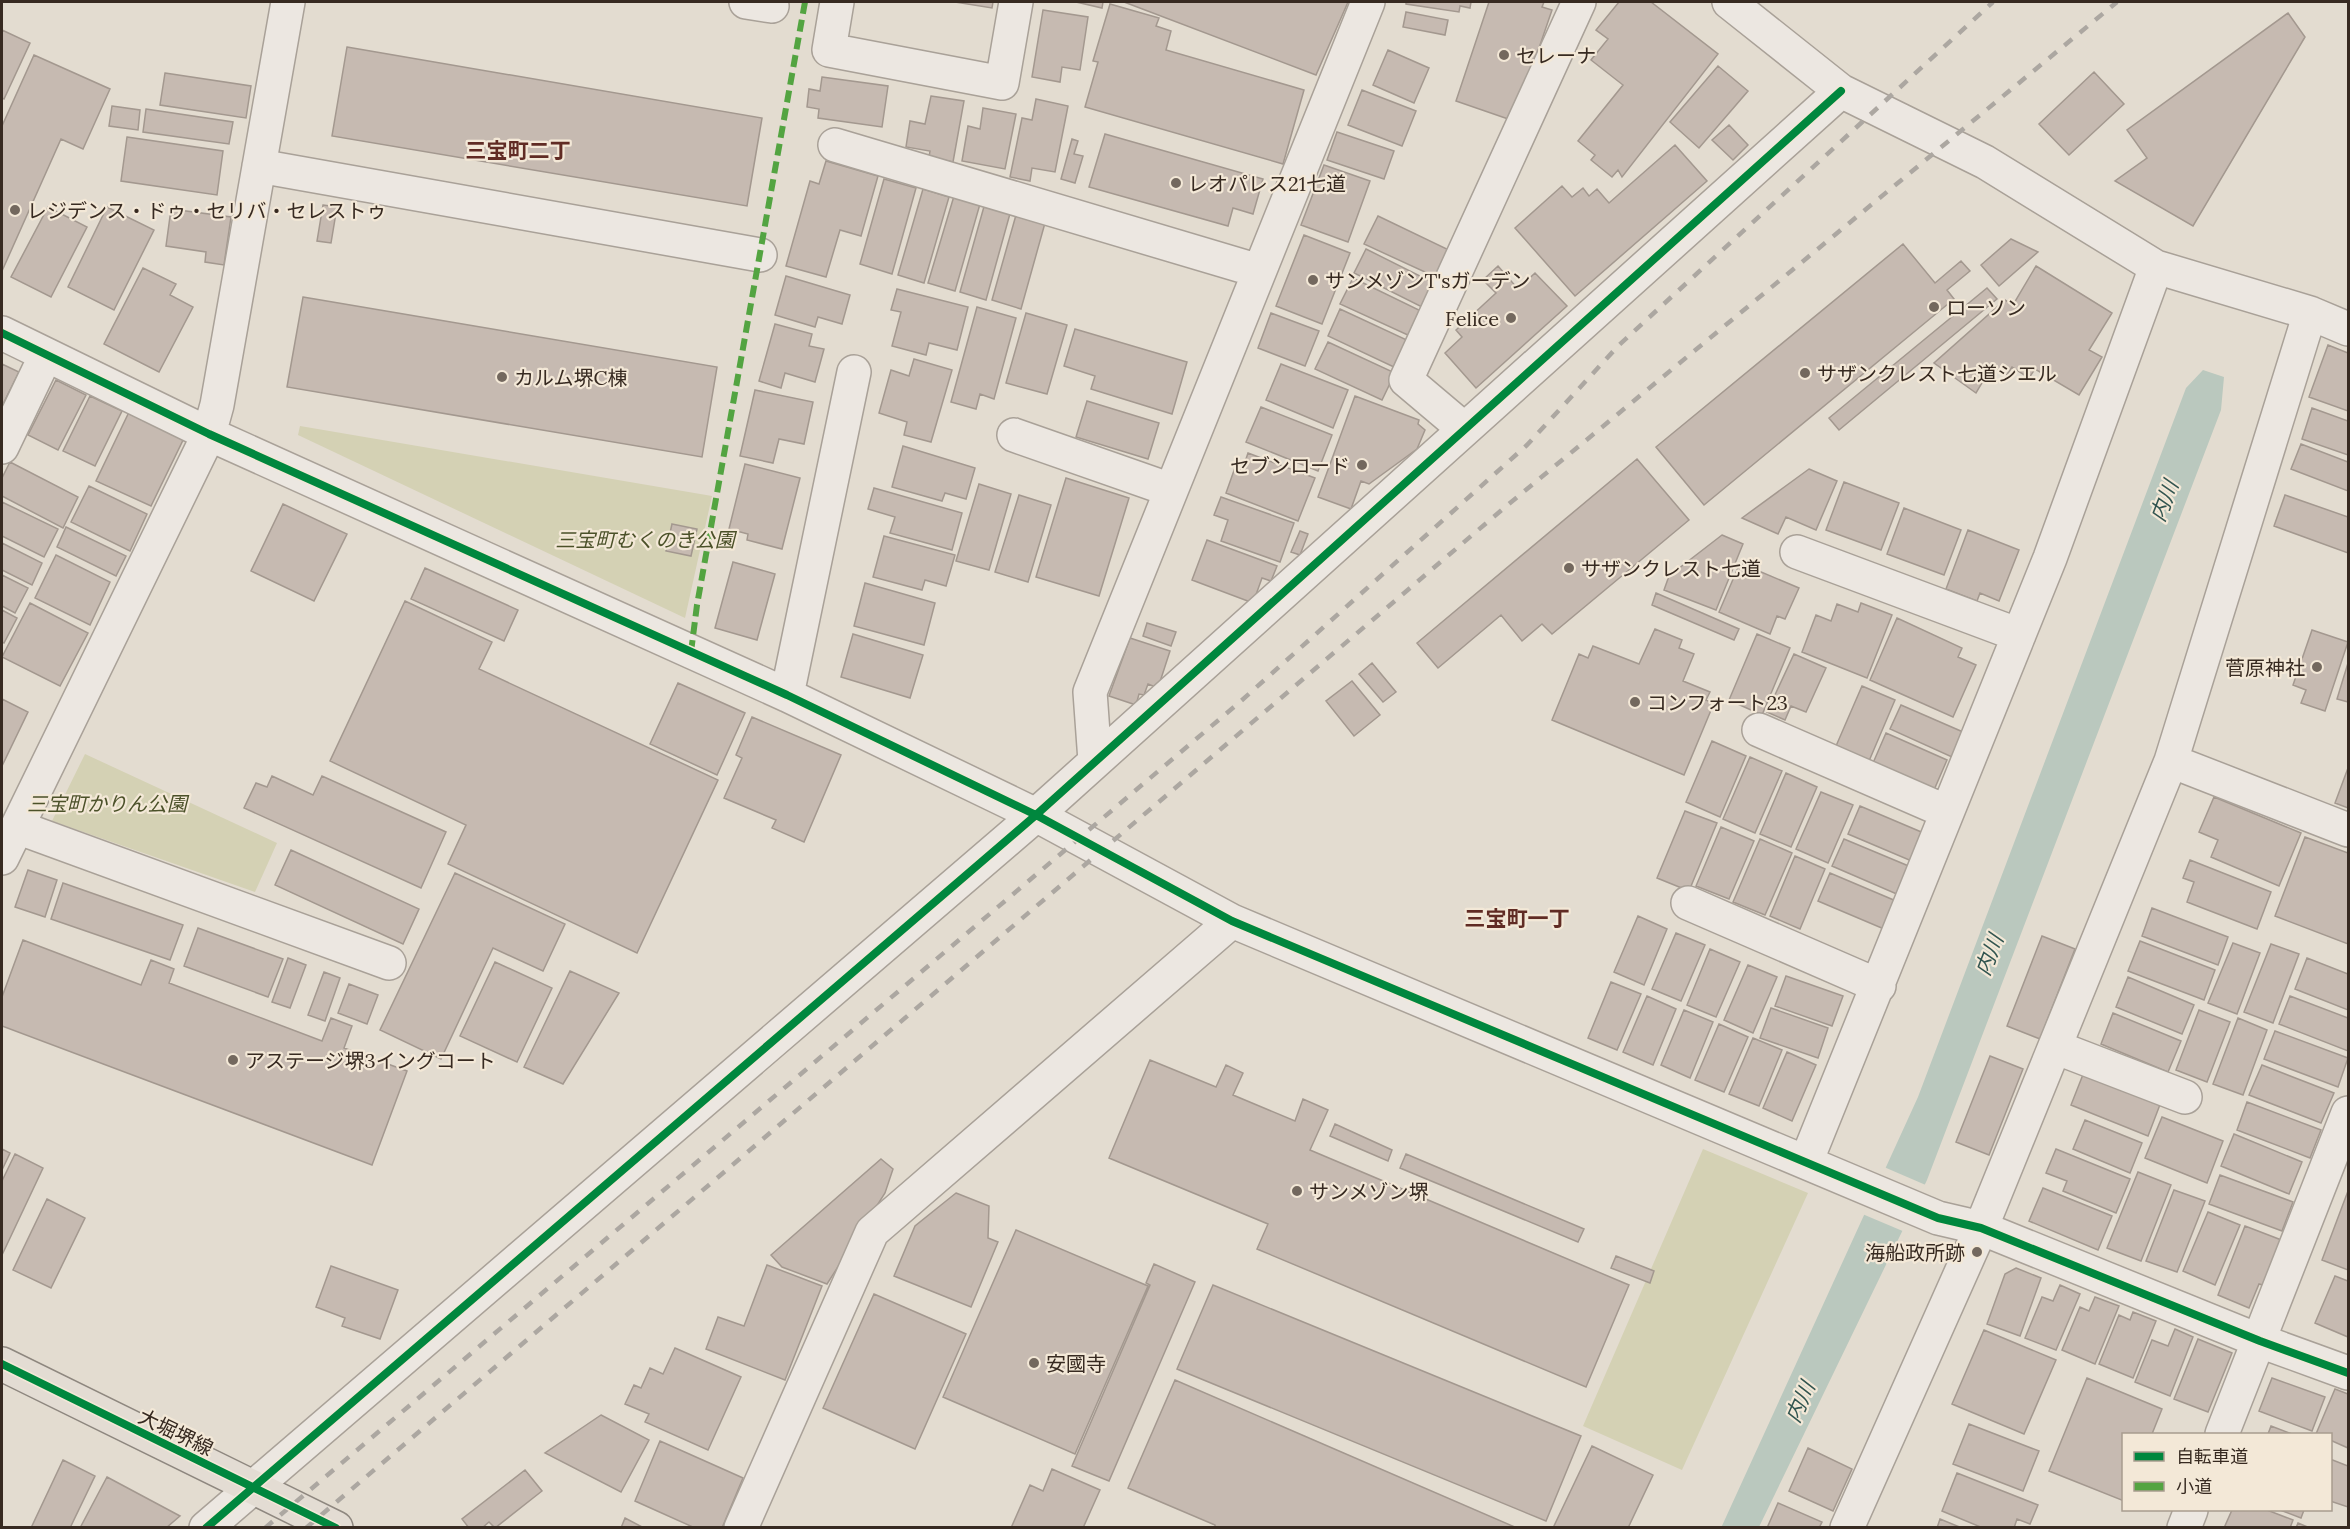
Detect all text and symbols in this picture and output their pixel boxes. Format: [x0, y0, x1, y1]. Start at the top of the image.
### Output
place label: セレーナ [1516, 43, 1596, 68]
marker: セレーナ [1497, 48, 1511, 62]
district label: 三宝町二丁 [466, 137, 571, 164]
place label: レオパレス21七道 [1188, 171, 1346, 196]
marker: レオパレス21七道 [1169, 176, 1183, 190]
place label: レジデンス・ドゥ・セリバ・セレストゥ [27, 198, 387, 223]
marker: レジデンス・ドゥ・セリバ・セレストゥ [8, 203, 22, 217]
place label: サンメゾンT'sガーデン [1325, 268, 1531, 293]
marker: サンメゾンT'sガーデン [1306, 273, 1320, 287]
place label: ローソン [1946, 295, 2026, 320]
marker: ローソン [1927, 300, 1941, 314]
place label: Felice [1445, 306, 1499, 331]
marker: Felice [1504, 311, 1518, 325]
place label: サザンクレスト七道シエル [1817, 361, 2057, 386]
place label: カルム堺C棟 [514, 365, 628, 390]
marker: サザンクレスト七道シエル [1798, 366, 1812, 380]
marker: カルム堺C棟 [495, 370, 509, 384]
place label: セブンロード [1230, 453, 1350, 478]
marker: セブンロード [1355, 458, 1369, 472]
water label: 内川 [2144, 475, 2185, 525]
park label: 三宝町むくのき公園 [555, 527, 738, 552]
place label: サザンクレスト七道 [1581, 556, 1761, 581]
marker: サザンクレスト七道 [1562, 561, 1576, 575]
place label: 菅原神社 [2225, 655, 2305, 680]
marker: 菅原神社 [2310, 660, 2324, 674]
place label: コンフォート23 [1647, 690, 1788, 715]
marker: コンフォート23 [1628, 695, 1642, 709]
park label: 三宝町かりん公園 [27, 791, 190, 816]
district label: 三宝町一丁 [1465, 905, 1570, 932]
water label: 内川 [1969, 929, 2010, 979]
place label: アステージ堺3イングコート [245, 1048, 496, 1073]
marker: アステージ堺3イングコート [226, 1053, 240, 1067]
place label: サンメゾン堺 [1309, 1179, 1428, 1204]
marker: サンメゾン堺 [1290, 1184, 1304, 1198]
place label: 海船政所跡 [1865, 1240, 1965, 1265]
marker: 海船政所跡 [1970, 1245, 1984, 1259]
place label: 安國寺 [1046, 1351, 1106, 1376]
marker: 安國寺 [1027, 1356, 1041, 1370]
water label: 内川 [1779, 1375, 1822, 1427]
street label: 大堀堺線 [135, 1403, 217, 1461]
legend [2122, 1433, 2332, 1511]
text: 自転車道 [2176, 1445, 2248, 1468]
text: 小道 [2176, 1475, 2212, 1498]

